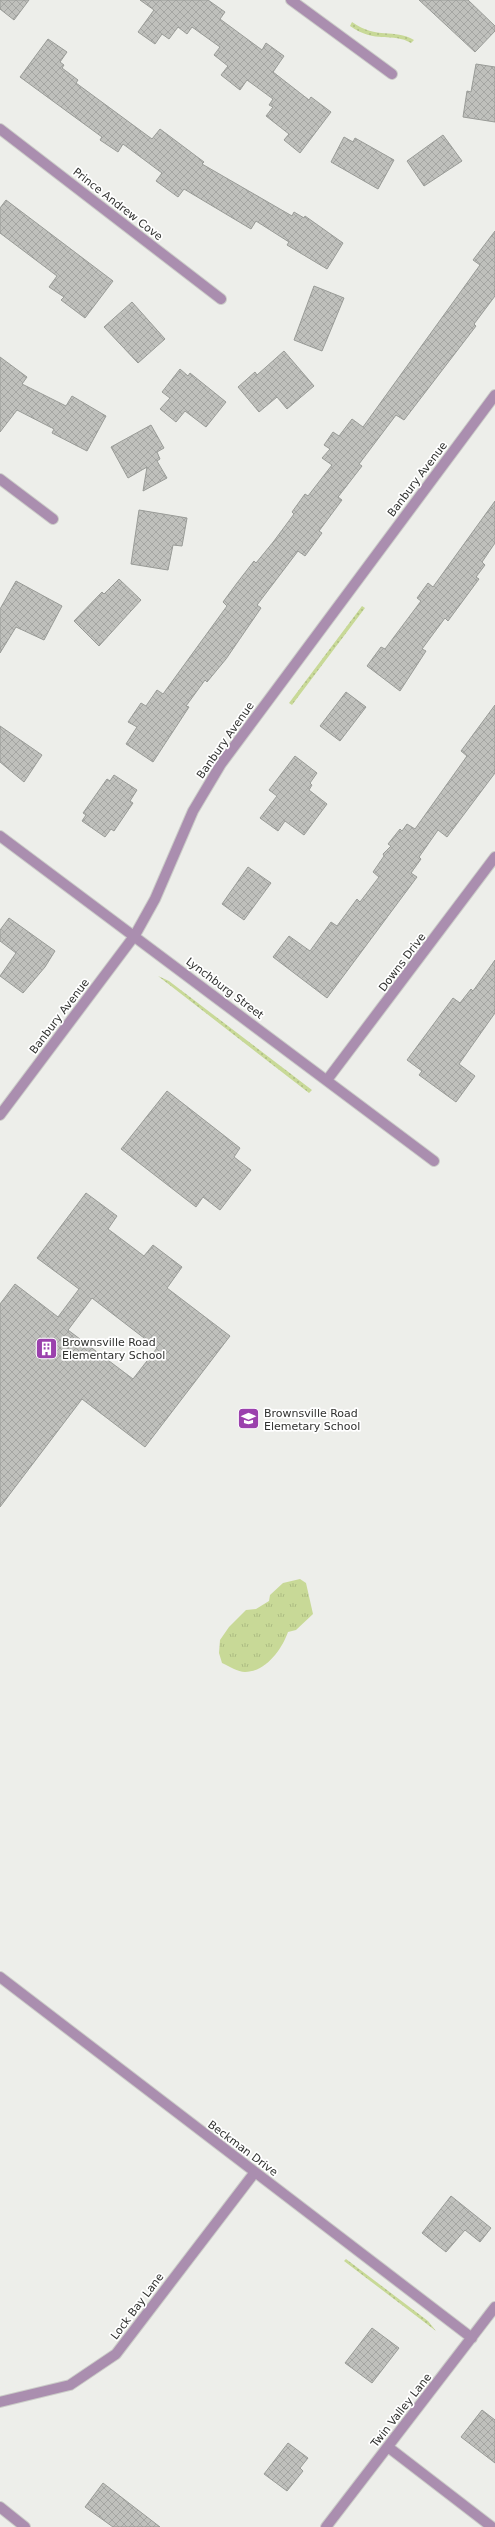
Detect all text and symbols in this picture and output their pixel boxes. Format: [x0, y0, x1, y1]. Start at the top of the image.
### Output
street label: Prince Andrew Cove [70, 165, 165, 244]
street label: Banbury Avenue [385, 439, 450, 519]
street label: Banbury Avenue [194, 699, 257, 781]
street label: Downs Drive [376, 930, 429, 994]
street label: Lynchburg Street [183, 955, 267, 1022]
street label: Banbury Avenue [27, 976, 92, 1056]
building icon: Brownsville Road Elementary School [33, 1335, 59, 1361]
place label: Brownsville Road Elementary School [62, 1336, 165, 1362]
school or university icon: Brownsville Road Elemetary School [235, 1406, 261, 1432]
place label: Brownsville Road Elemetary School [264, 1407, 360, 1433]
street label: Beckman Drive [205, 2118, 280, 2179]
street label: Lock Bay Lane [108, 2270, 167, 2342]
street label: Twin Valley Lane [368, 2371, 434, 2451]

